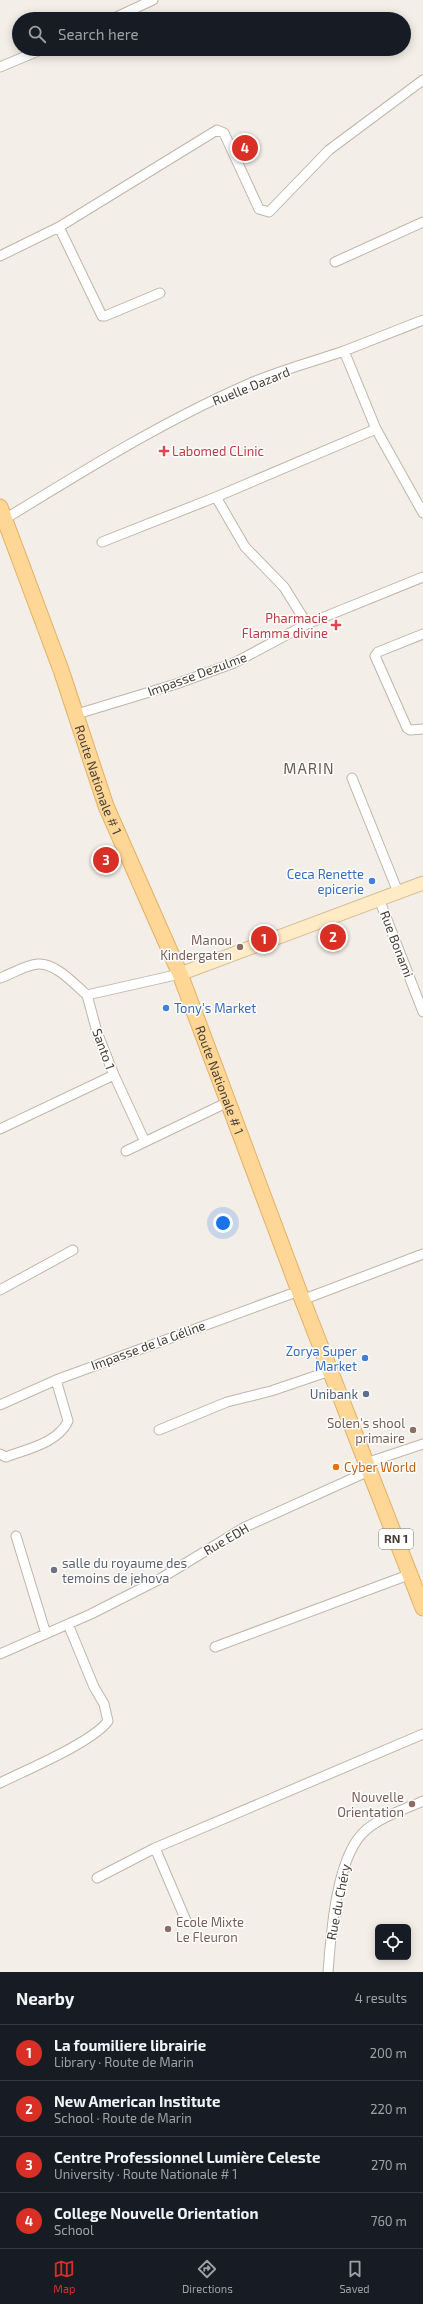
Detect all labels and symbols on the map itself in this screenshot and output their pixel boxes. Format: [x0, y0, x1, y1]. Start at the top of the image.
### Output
pin: 4 [232, 133, 258, 163]
street label: Ruelle Dazard [210, 363, 292, 409]
place label: Labomed CLinic [172, 443, 264, 459]
marker: Labomed CLinic [159, 446, 169, 456]
place label: Pharmacie Flamma divine [242, 610, 328, 641]
marker: Pharmacie Flamma divine [331, 620, 341, 630]
street label: Impasse Dezulme [145, 649, 249, 699]
street label: Route Nationale # 1 [72, 723, 125, 837]
district label: MARIN [283, 759, 335, 777]
pin: 3 [93, 845, 119, 875]
place label: Ceca Renette epicerie [287, 866, 364, 897]
marker: Ceca Renette epicerie [367, 876, 377, 886]
street label: Rue Bonami [377, 908, 417, 980]
pin: 2 [320, 922, 346, 952]
pin: 1 [251, 924, 277, 954]
place label: Manou Kindergaten [160, 932, 232, 963]
marker: Manou Kindergaten [235, 942, 245, 952]
place label: Tony's Market [174, 1000, 256, 1016]
marker: Tony's Market [161, 1003, 171, 1013]
street label: Route Nationale # 1 [192, 1023, 247, 1137]
street label: Santo 1 [89, 1026, 119, 1072]
your location [213, 1213, 233, 1233]
street label: Impasse de la Géline [89, 1317, 207, 1373]
place label: Zorya Super Market [286, 1343, 357, 1374]
marker: Zorya Super Market [360, 1353, 370, 1363]
place label: Unibank [310, 1386, 358, 1402]
marker: Unibank [361, 1389, 371, 1399]
place label: Solen's shool primaire [327, 1415, 405, 1446]
marker: Solen's shool primaire [408, 1425, 418, 1435]
place label: Cyber World [344, 1459, 416, 1475]
marker: Cyber World [331, 1462, 341, 1472]
street label: Rue EDH [200, 1520, 252, 1558]
road number: RN 1 [379, 1529, 413, 1549]
place label: salle du royaume des temoins de jehova [62, 1555, 187, 1586]
marker: salle du royaume des temoins de jehova [49, 1565, 59, 1575]
place label: Nouvelle Orientation [337, 1789, 404, 1820]
marker: Nouvelle Orientation [407, 1799, 417, 1809]
street label: Rue du Chéry [323, 1863, 353, 1941]
place label: Ecole Mixte Le Fleuron [176, 1914, 244, 1945]
marker: Ecole Mixte Le Fleuron [163, 1924, 173, 1934]

